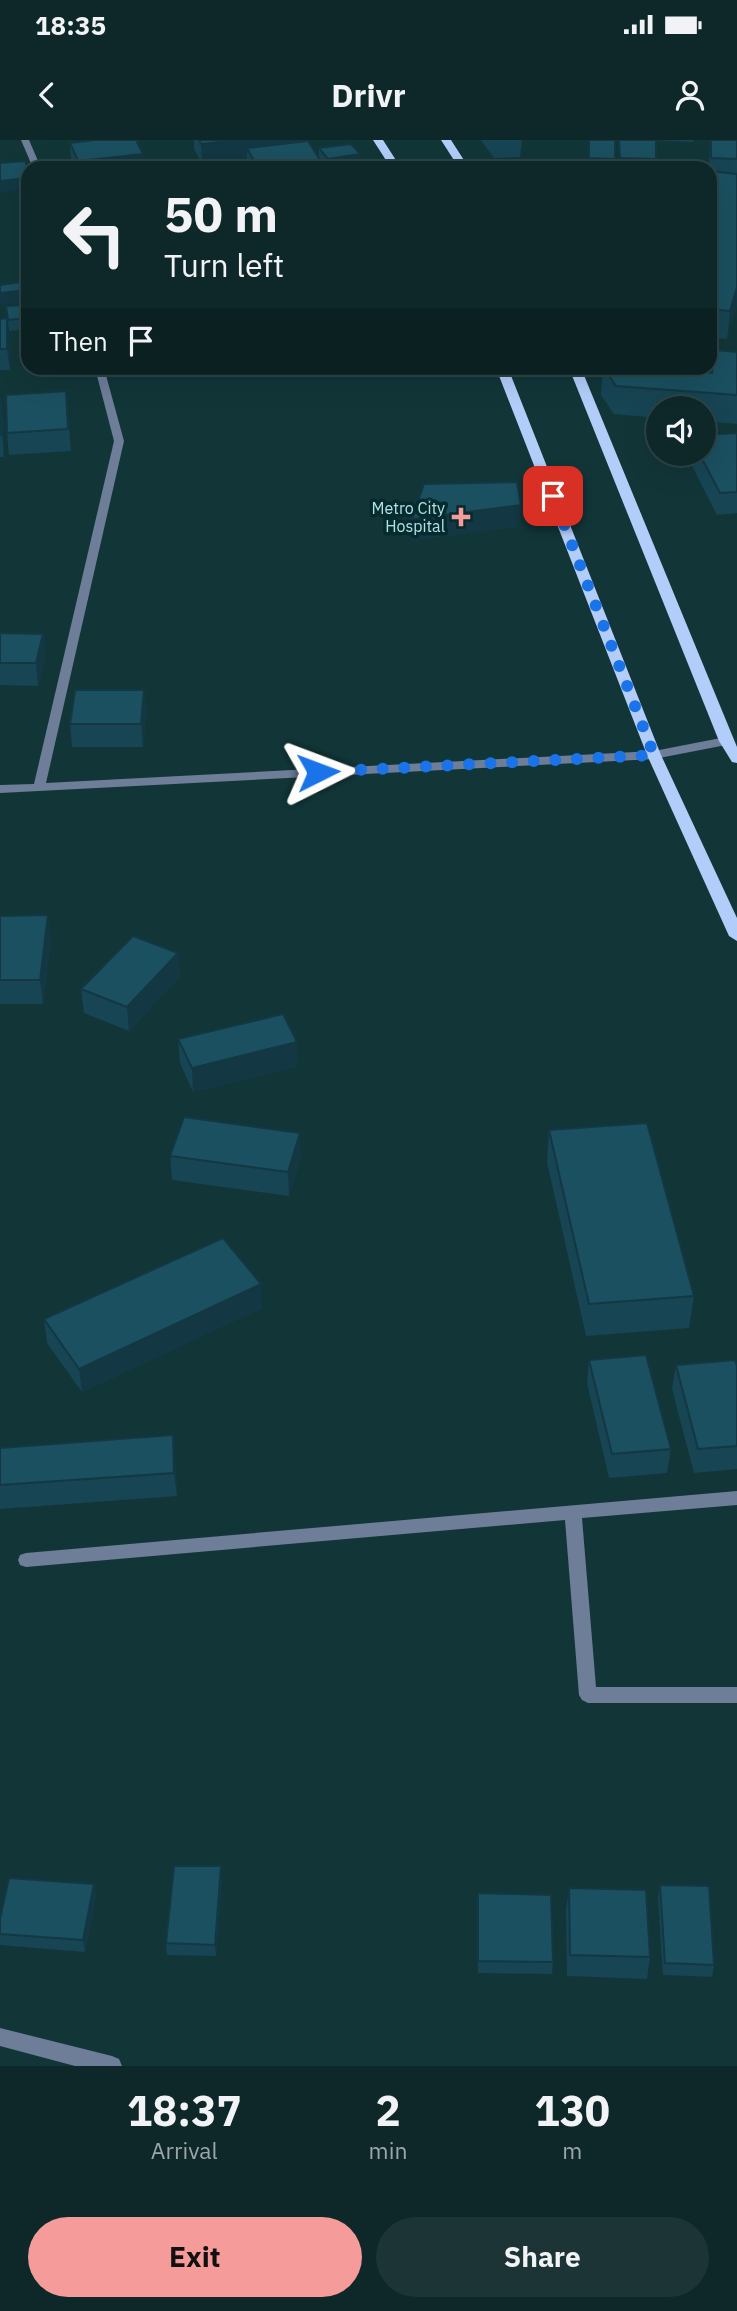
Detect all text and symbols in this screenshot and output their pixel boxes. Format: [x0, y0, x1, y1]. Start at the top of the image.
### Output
text: 18:35 [35, 8, 106, 42]
text: Drivr [331, 74, 406, 116]
icon: back [28, 76, 66, 114]
icon: person [671, 76, 709, 114]
text: 50 m [164, 182, 278, 245]
icon: left [49, 189, 140, 280]
text: Turn left [164, 244, 284, 286]
icon: arrive [122, 322, 160, 360]
text: Then [49, 324, 108, 358]
map controls [646, 396, 716, 466]
button: sound [646, 396, 716, 466]
pin [523, 466, 583, 526]
icon: arrive [534, 477, 572, 515]
place label: Metro City Hospital [372, 498, 445, 536]
marker: Metro City Hospital [451, 507, 471, 527]
position arrow [281, 735, 355, 809]
text: 18:37 [127, 2083, 242, 2138]
text: 2 [375, 2083, 401, 2138]
text: 130 [534, 2083, 610, 2138]
text: Arrival [151, 2135, 218, 2165]
text: min [369, 2135, 407, 2165]
text: m [562, 2135, 582, 2165]
button: Exit [28, 2217, 362, 2297]
button: Share [376, 2217, 709, 2297]

